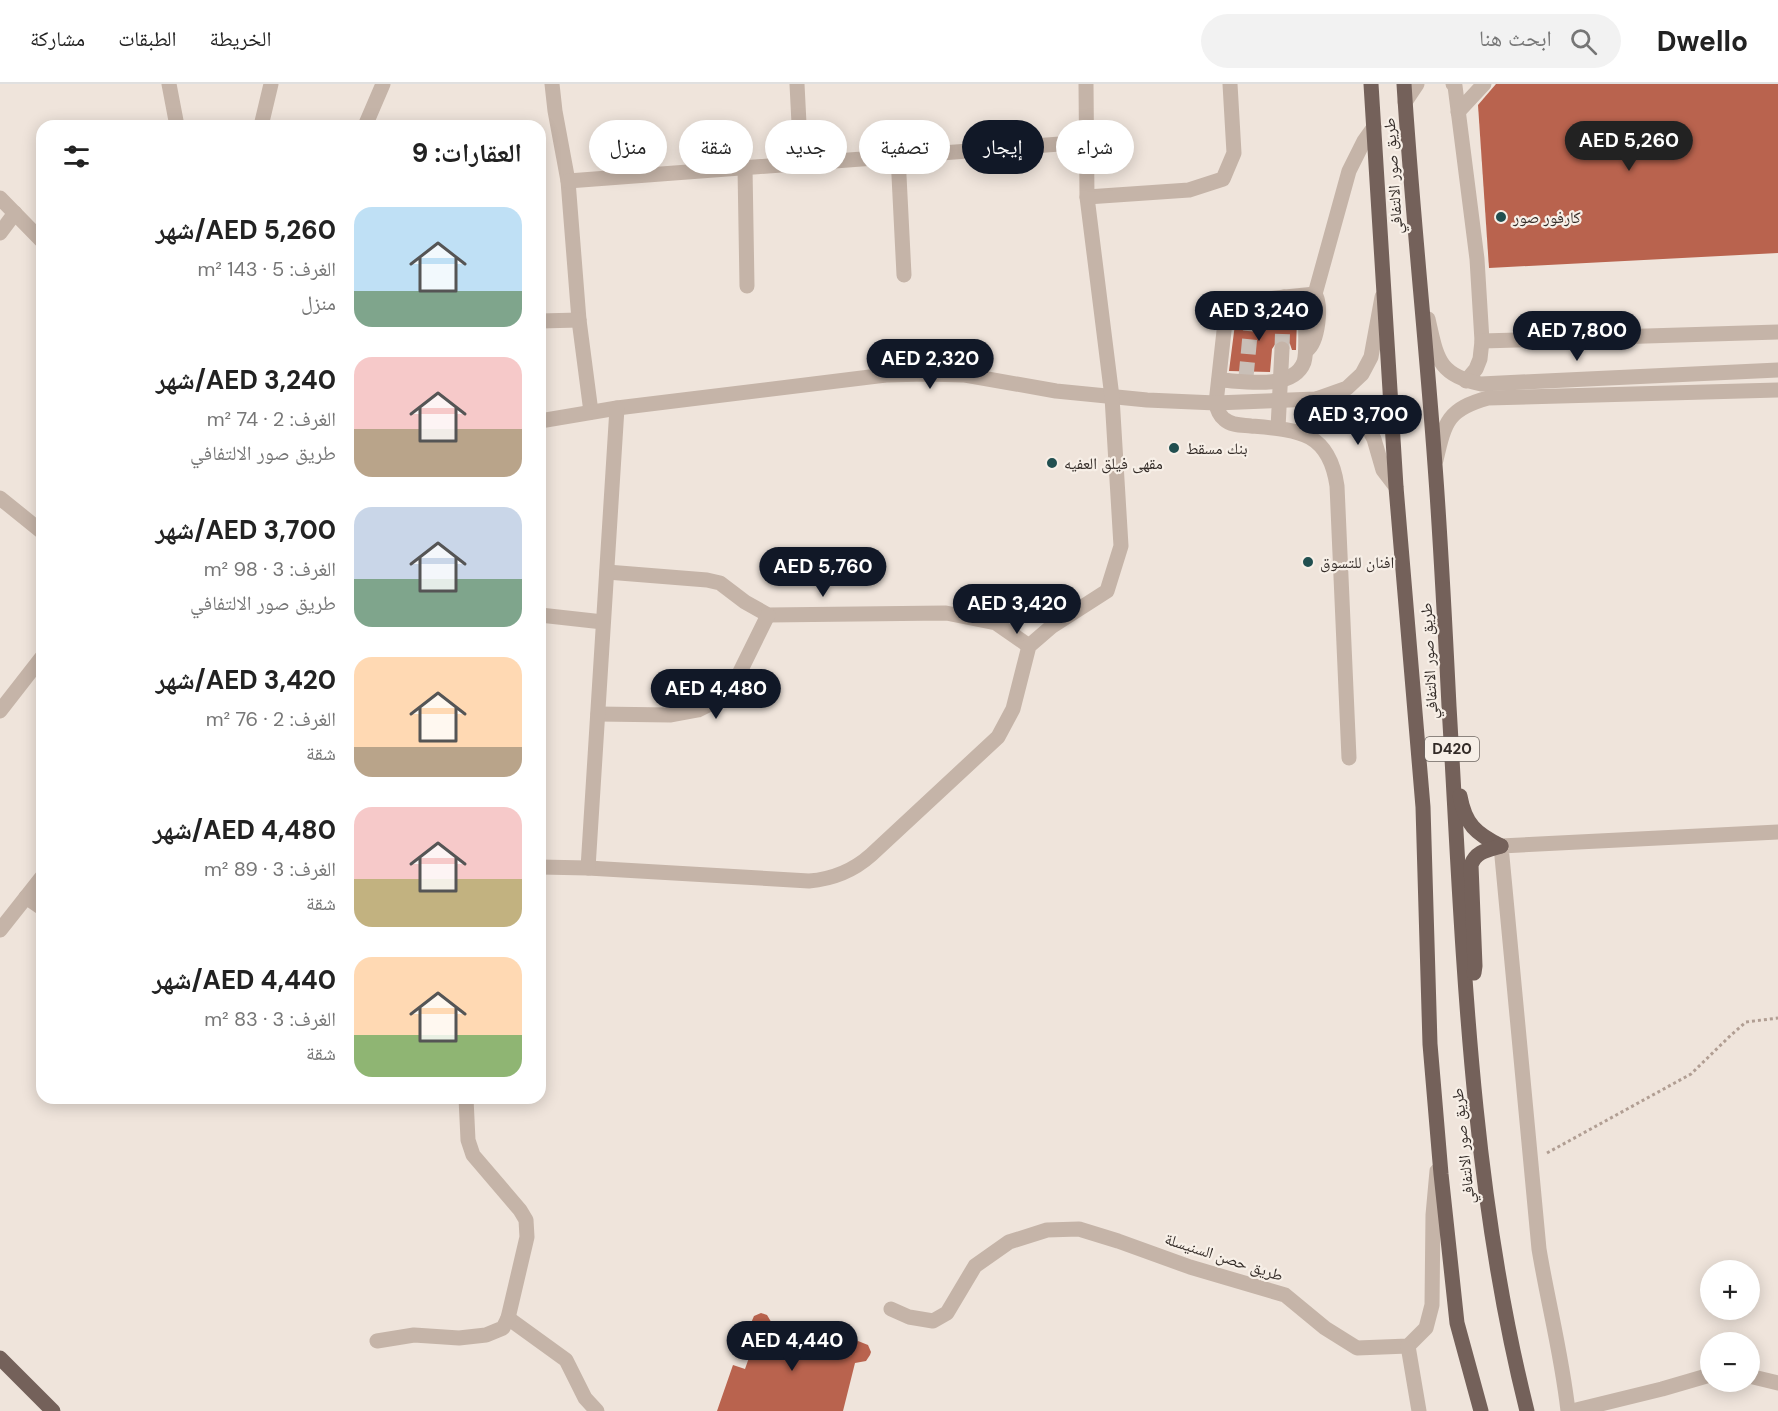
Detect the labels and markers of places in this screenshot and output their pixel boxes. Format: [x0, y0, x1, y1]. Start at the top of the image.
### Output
pin: AED 5,260 [1560, 121, 1698, 172]
place label: كارفور صور [1512, 207, 1581, 228]
marker: كارفور صور [1494, 210, 1508, 224]
pin: AED 3,240 [1190, 291, 1328, 342]
pin: AED 7,800 [1508, 311, 1646, 362]
pin: AED 2,320 [861, 339, 999, 390]
pin: AED 3,700 [1289, 395, 1427, 446]
place label: بنك مسقط [1186, 438, 1248, 459]
marker: بنك مسقط [1167, 441, 1181, 455]
place label: مقهى فيلق العفيه [1064, 453, 1163, 474]
marker: مقهى فيلق العفيه [1045, 456, 1059, 470]
pin: AED 5,760 [754, 547, 892, 598]
place label: افنان للتسوق [1320, 552, 1394, 573]
marker: افنان للتسوق [1301, 555, 1315, 569]
pin: AED 3,420 [948, 584, 1086, 635]
pin: AED 4,480 [647, 669, 785, 720]
pin: AED 4,440 [723, 1321, 861, 1372]

